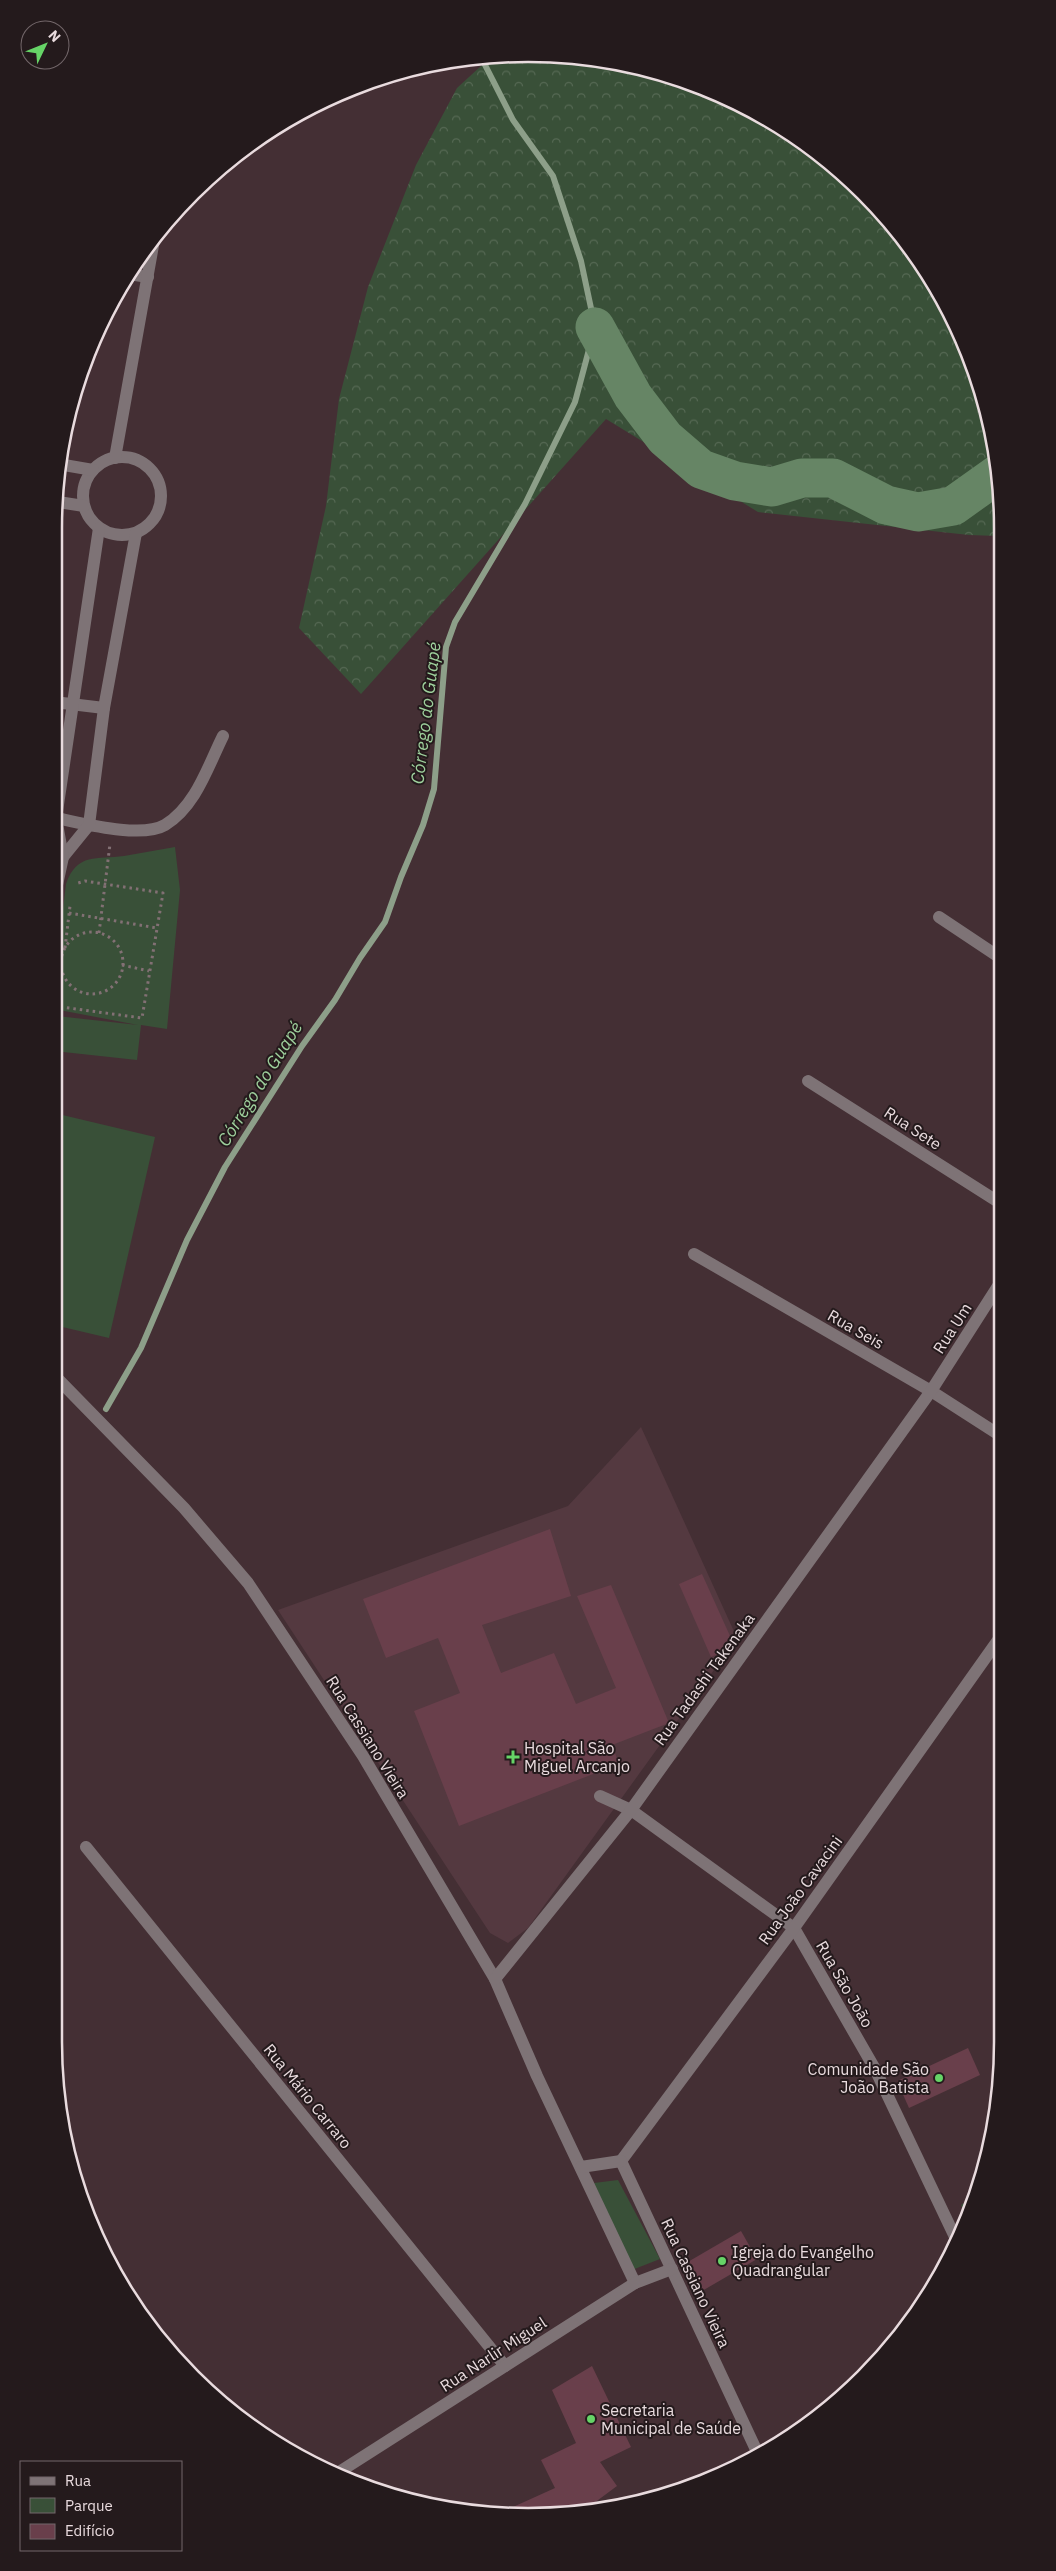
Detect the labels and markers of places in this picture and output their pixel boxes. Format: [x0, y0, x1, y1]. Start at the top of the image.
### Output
place label: Hospital São Miguel Arcanjo [524, 1738, 630, 1776]
marker: Hospital São Miguel Arcanjo [506, 1750, 520, 1764]
place label: Comunidade São João Batista [807, 2059, 929, 2097]
marker: Comunidade São João Batista [933, 2072, 945, 2084]
place label: Igreja do Evangelho Quadrangular [732, 2242, 874, 2280]
marker: Igreja do Evangelho Quadrangular [716, 2255, 728, 2267]
place label: Secretaria Municipal de Saúde [601, 2400, 741, 2438]
marker: Secretaria Municipal de Saúde [585, 2413, 597, 2425]

